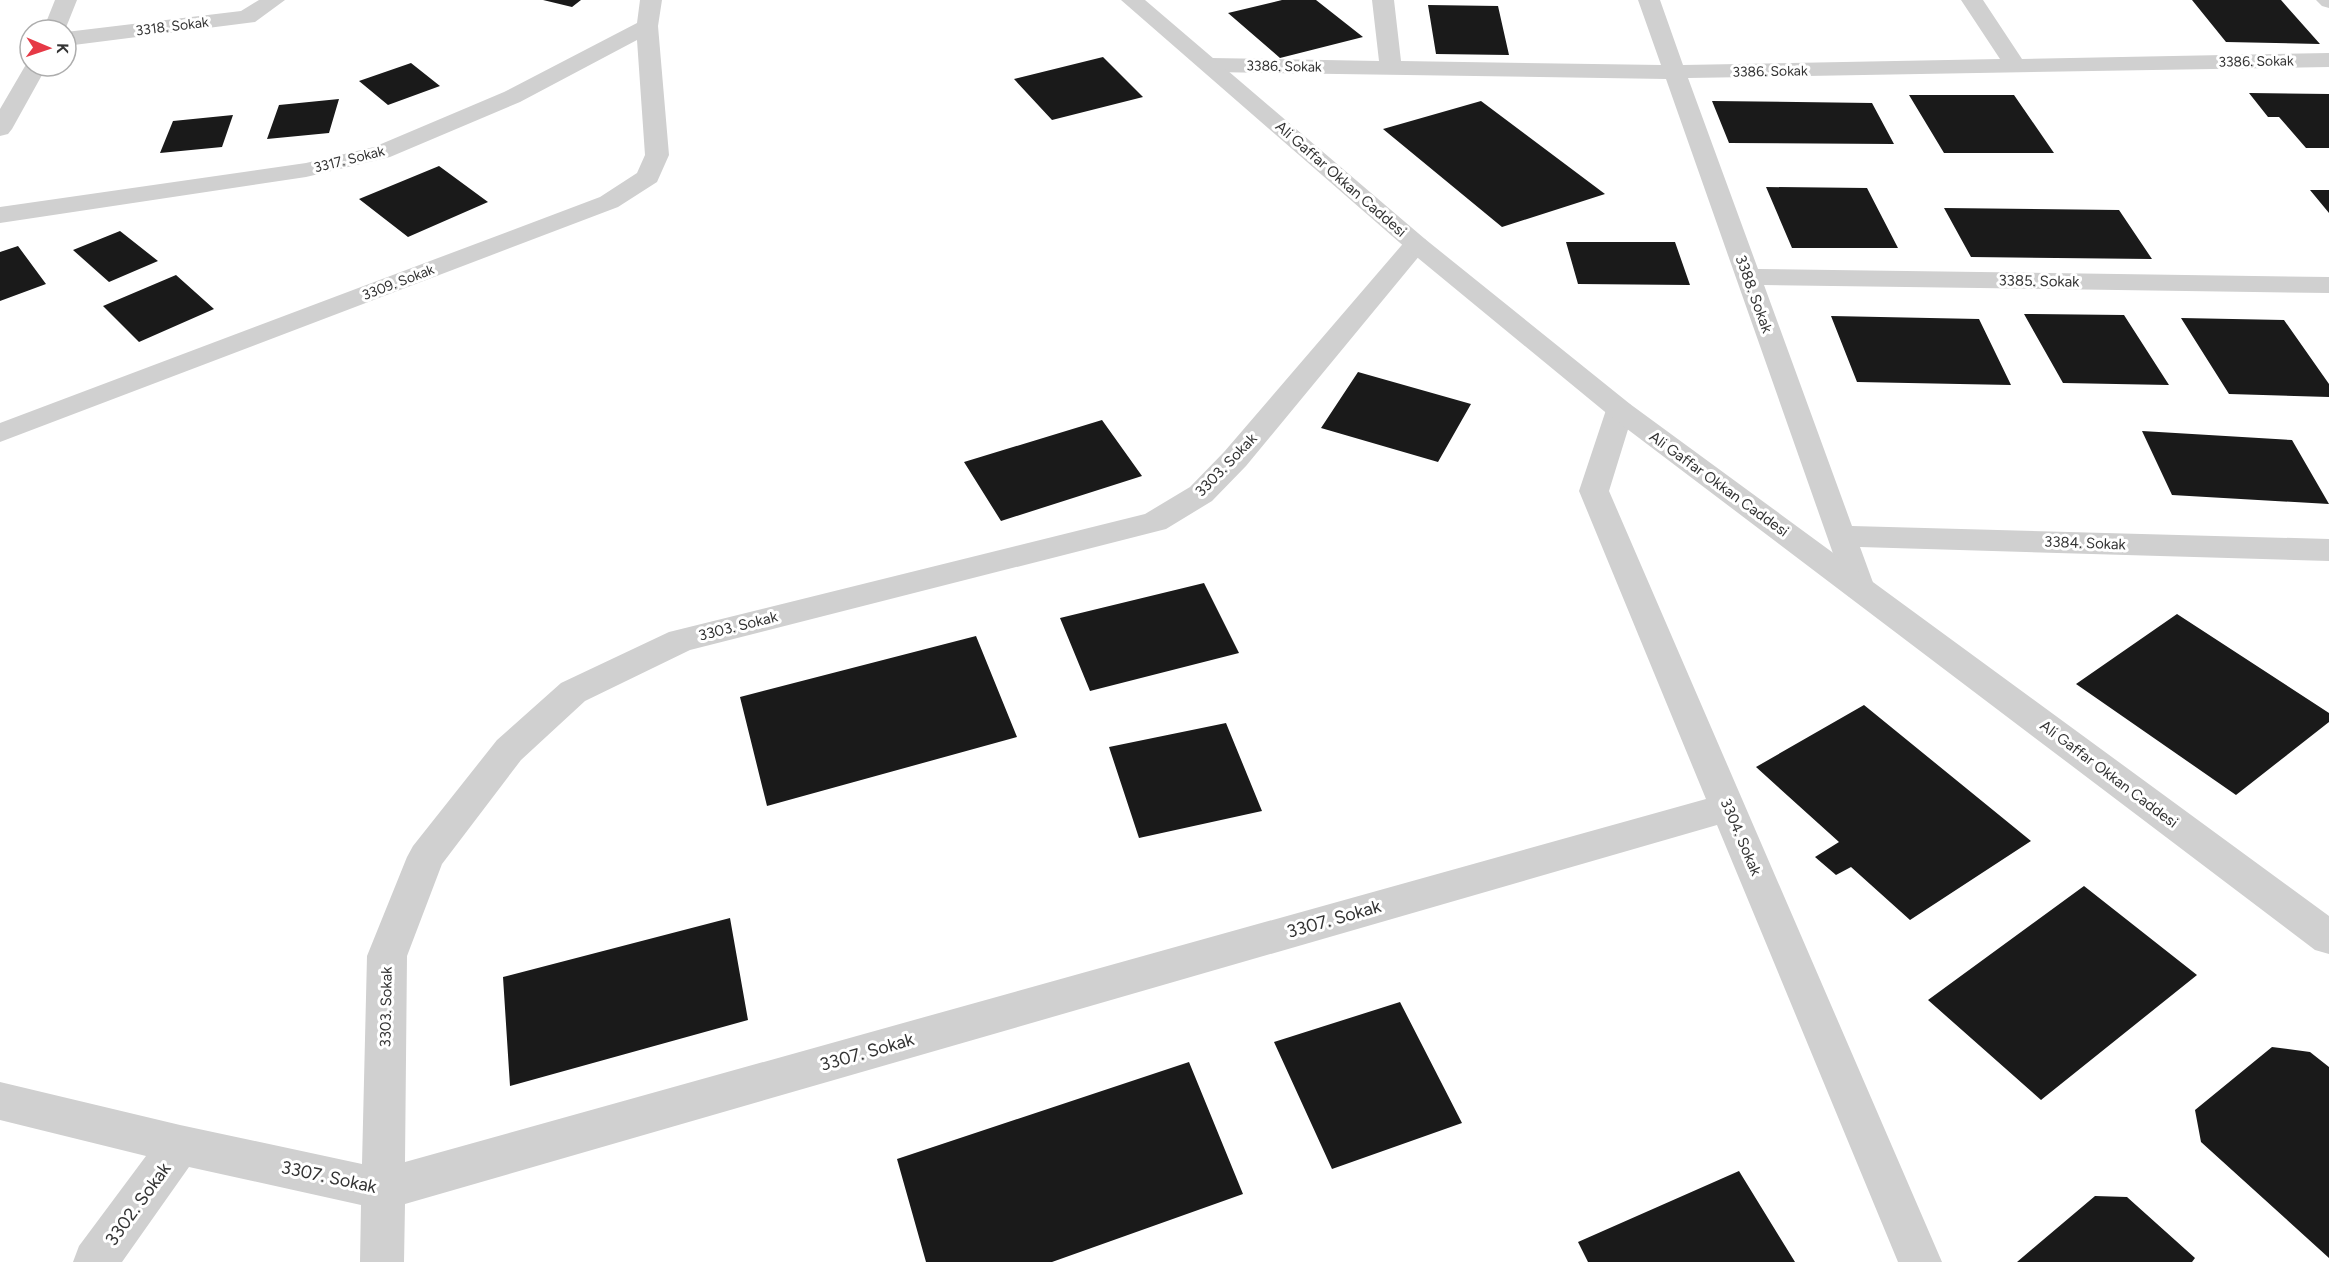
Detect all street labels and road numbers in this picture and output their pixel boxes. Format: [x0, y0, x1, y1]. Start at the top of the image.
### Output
street label: 3318. Sokak [135, 14, 210, 39]
street label: 3386. Sokak [2218, 52, 2294, 71]
street label: 3386. Sokak [1246, 57, 1322, 76]
street label: 3386. Sokak [1732, 62, 1808, 81]
street label: Ali Gaffar Okkan Caddesi [1272, 117, 1410, 241]
street label: 3317. Sokak [312, 142, 386, 176]
street label: 3388. Sokak [1732, 253, 1777, 336]
street label: 3309. Sokak [360, 261, 437, 304]
street label: 3385. Sokak [1998, 271, 2080, 291]
street label: Ali Gaffar Okkan Caddesi [1646, 427, 1792, 541]
street label: 3303. Sokak [1191, 429, 1261, 500]
street label: 3384. Sokak [2044, 533, 2127, 553]
street label: 3303. Sokak [697, 607, 780, 645]
street label: Ali Gaffar Okkan Caddesi [2037, 716, 2181, 832]
street label: 3304. Sokak [1717, 796, 1766, 879]
street label: 3307. Sokak [1284, 895, 1384, 943]
street label: 3303. Sokak [376, 966, 396, 1048]
street label: 3307. Sokak [817, 1028, 917, 1076]
street label: 3307. Sokak [279, 1156, 379, 1198]
street label: 3302. Sokak [101, 1158, 176, 1250]

